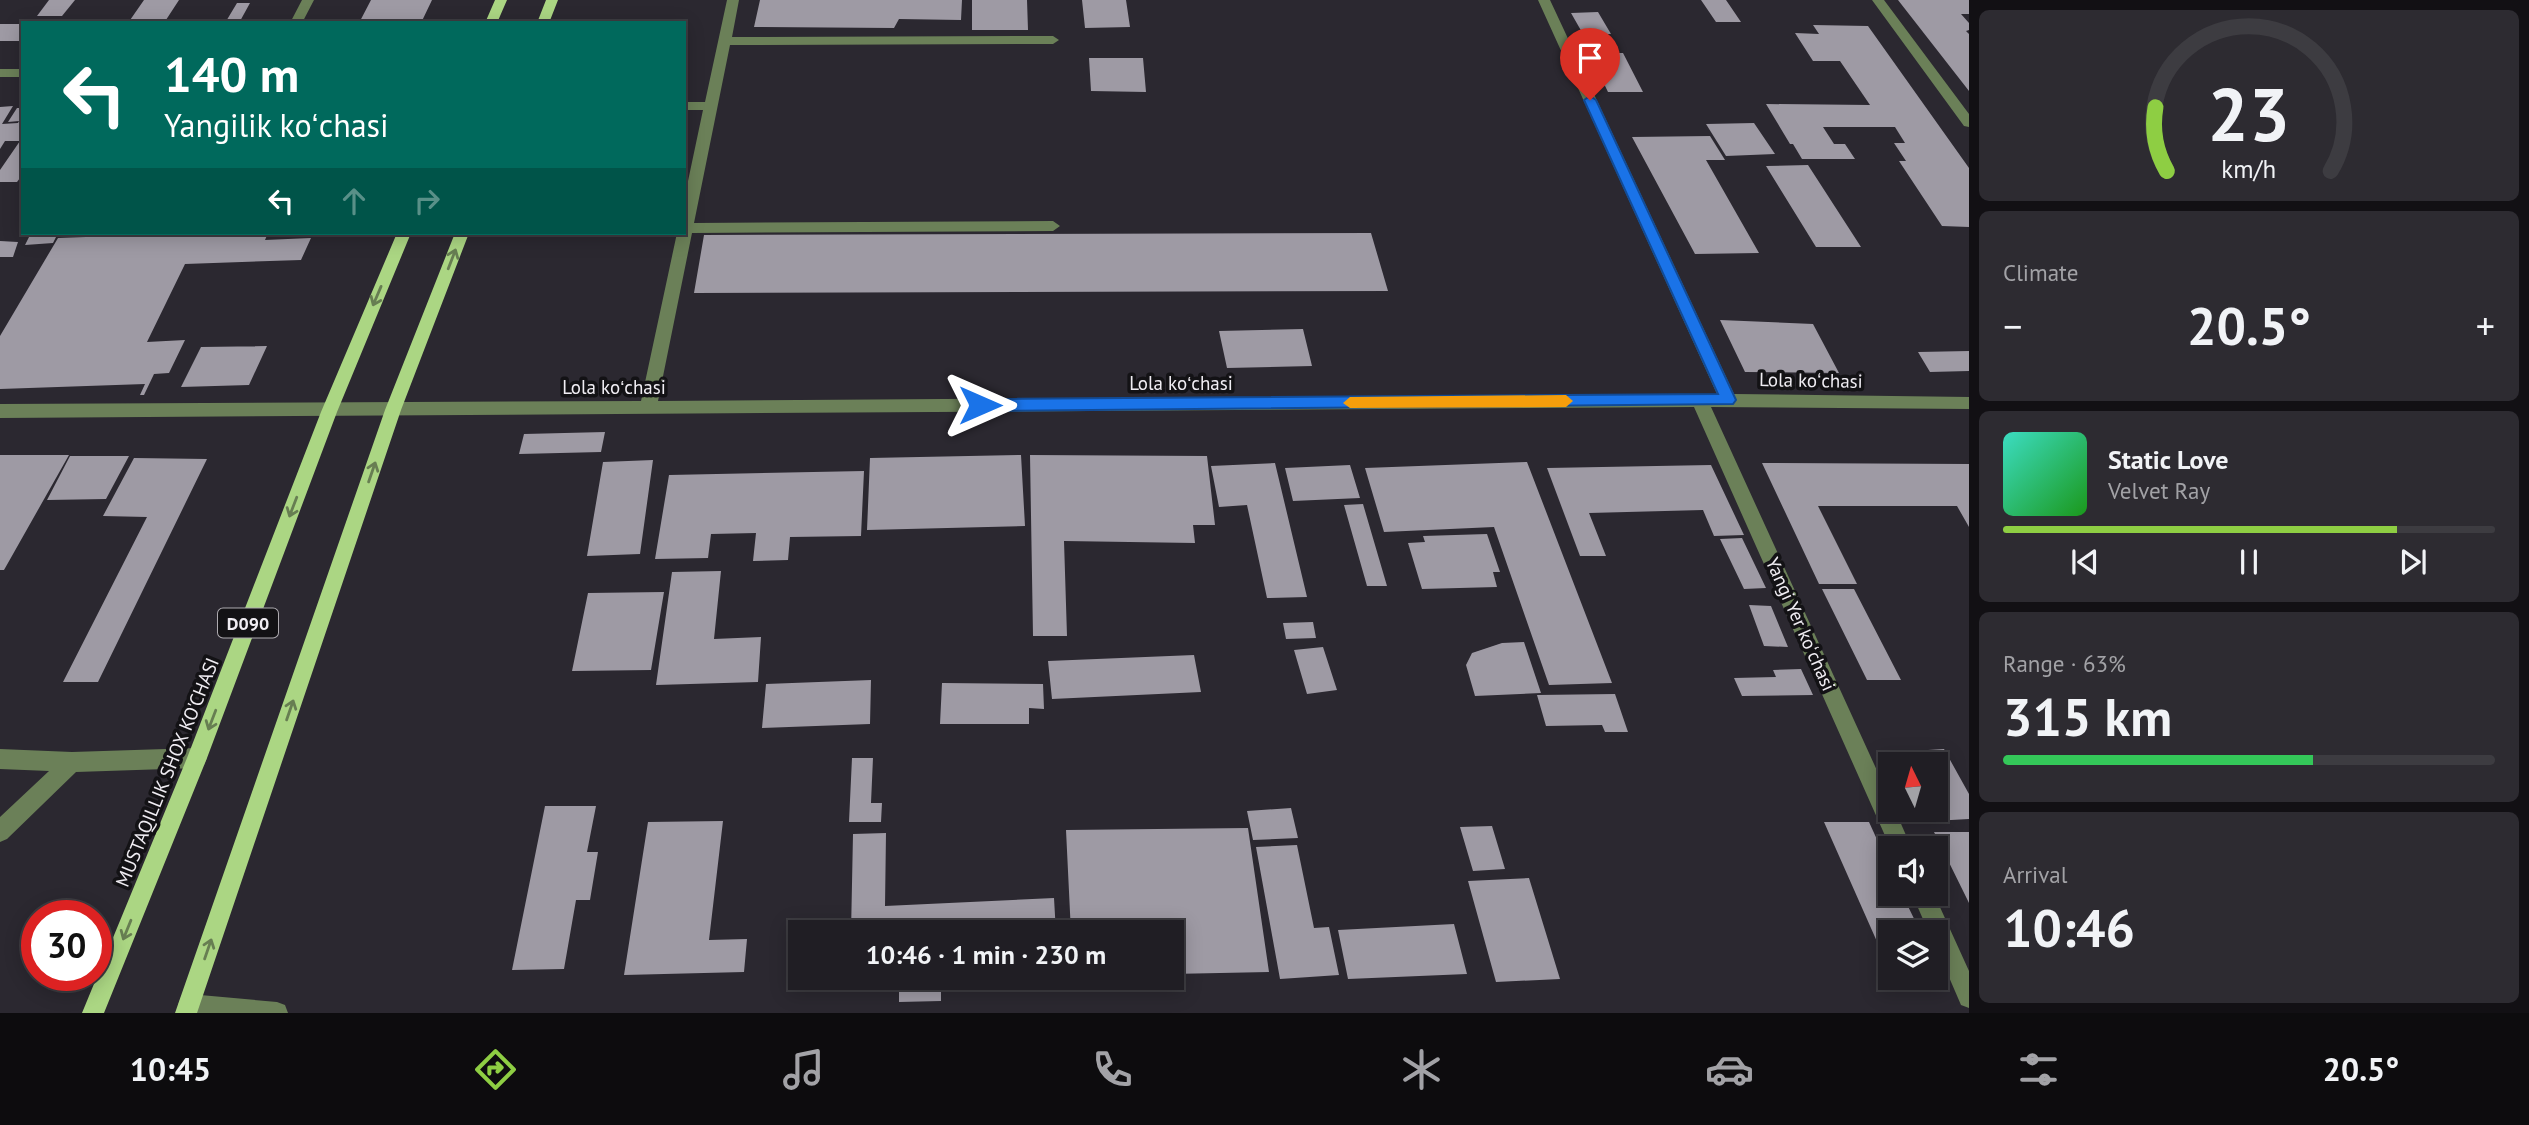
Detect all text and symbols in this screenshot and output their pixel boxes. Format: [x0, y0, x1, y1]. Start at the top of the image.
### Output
pin [1560, 28, 1620, 100]
icon: arrive [1571, 39, 1609, 77]
text: 140 m [164, 42, 299, 106]
icon: left [49, 49, 140, 140]
text: 23 [2208, 68, 2290, 162]
text: Yangilik koʻchasi [164, 104, 389, 146]
text: km/h [2222, 153, 2276, 185]
icon: left [262, 182, 300, 220]
icon: ahead [335, 182, 373, 220]
icon: right [408, 182, 446, 220]
one-way arrow [447, 249, 460, 270]
text: Climate [2003, 258, 2078, 287]
one-way arrow [370, 284, 383, 306]
text: 20.5° [2187, 292, 2311, 359]
text: − [2003, 301, 2022, 350]
text: + [2476, 301, 2495, 350]
street label: Lola koʻchasi [1759, 367, 1863, 393]
position arrow [943, 368, 1017, 442]
street label: Lola koʻchasi [1129, 371, 1233, 395]
street label: Lola koʻchasi [562, 375, 666, 399]
text: Static Love [2108, 443, 2229, 476]
one-way arrow [367, 461, 379, 483]
text: Velvet Ray [2108, 476, 2210, 505]
one-way arrow [285, 495, 298, 517]
icon: previous [2066, 543, 2104, 581]
icon: pause [2230, 543, 2268, 581]
icon: next [2394, 543, 2432, 581]
street label: Yangi Yer koʻchasi [1761, 553, 1841, 695]
road number: D090 [218, 608, 278, 638]
text: Range · 63% [2003, 649, 2126, 678]
street label: MUSTAQILLIK SHOX KO'CHASI [110, 654, 224, 890]
text: 315 km [2003, 683, 2172, 750]
one-way arrow [285, 700, 297, 722]
one-way arrow [204, 708, 217, 730]
north arrow [1878, 752, 1948, 822]
map controls [1878, 752, 1948, 990]
button: sound [1878, 836, 1948, 906]
text: Arrival [2003, 860, 2067, 889]
text: 10:46 [2003, 894, 2135, 961]
speed limit sign: 30 [21, 900, 112, 991]
one-way arrow [119, 919, 132, 941]
button: layers [1878, 920, 1948, 990]
one-way arrow [203, 938, 215, 960]
text: 10:46 · 1 min · 230 m [866, 938, 1106, 971]
icon: directions [471, 1045, 520, 1094]
icon: music [779, 1045, 828, 1094]
icon: phone [1088, 1045, 1137, 1094]
icon: climate [1397, 1045, 1446, 1094]
icon: car [1705, 1045, 1754, 1094]
icon: filters [2014, 1045, 2063, 1094]
text: 10:45 [130, 1048, 211, 1090]
text: 20.5° [2323, 1048, 2399, 1090]

